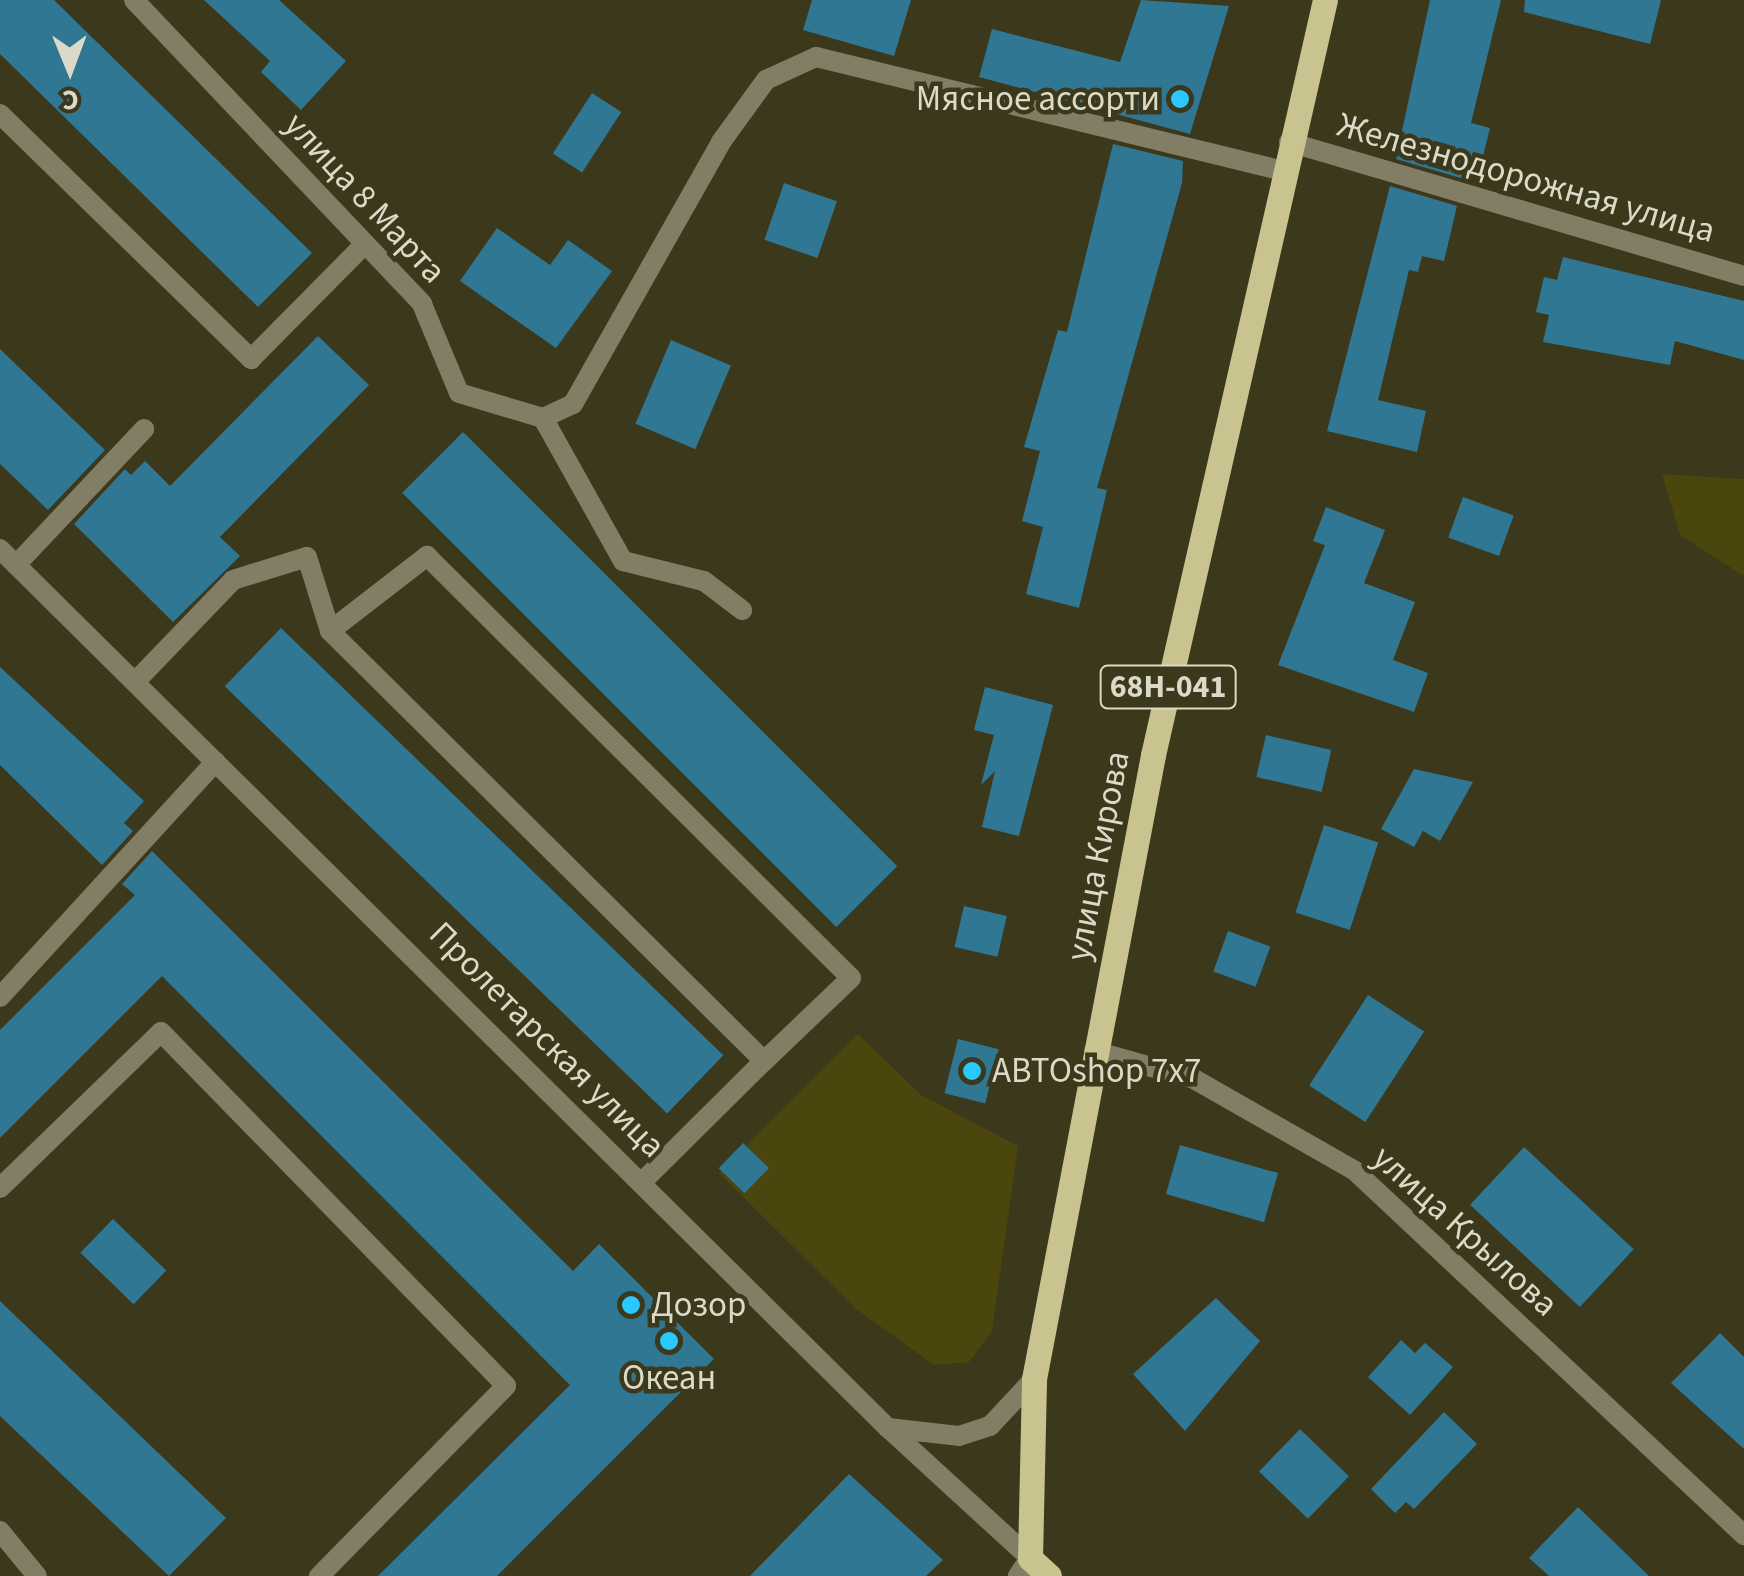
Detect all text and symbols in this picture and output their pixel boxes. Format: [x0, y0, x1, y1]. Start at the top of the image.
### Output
north arrow [20, 20, 120, 120]
place label: Мясное ассорти [916, 78, 1160, 120]
text: С [62, 80, 79, 120]
marker: Мясное ассорти [1169, 88, 1191, 110]
street label: улица 8 Марта [275, 104, 455, 292]
street label: Железнодорожная улица [1332, 104, 1720, 252]
road number: 68Н-041 [1098, 660, 1238, 714]
street label: улица Кирова [1057, 748, 1139, 964]
street label: Пролетарская улица [420, 913, 674, 1167]
place label: АВТОshop 7x7 [992, 1050, 1201, 1092]
marker: АВТОshop 7x7 [961, 1060, 983, 1082]
street label: улица Крылова [1364, 1137, 1566, 1325]
place label: Дозор [651, 1284, 746, 1326]
marker: Дозор [620, 1294, 642, 1316]
marker: Океан [658, 1330, 680, 1352]
place label: Океан [622, 1357, 716, 1399]

